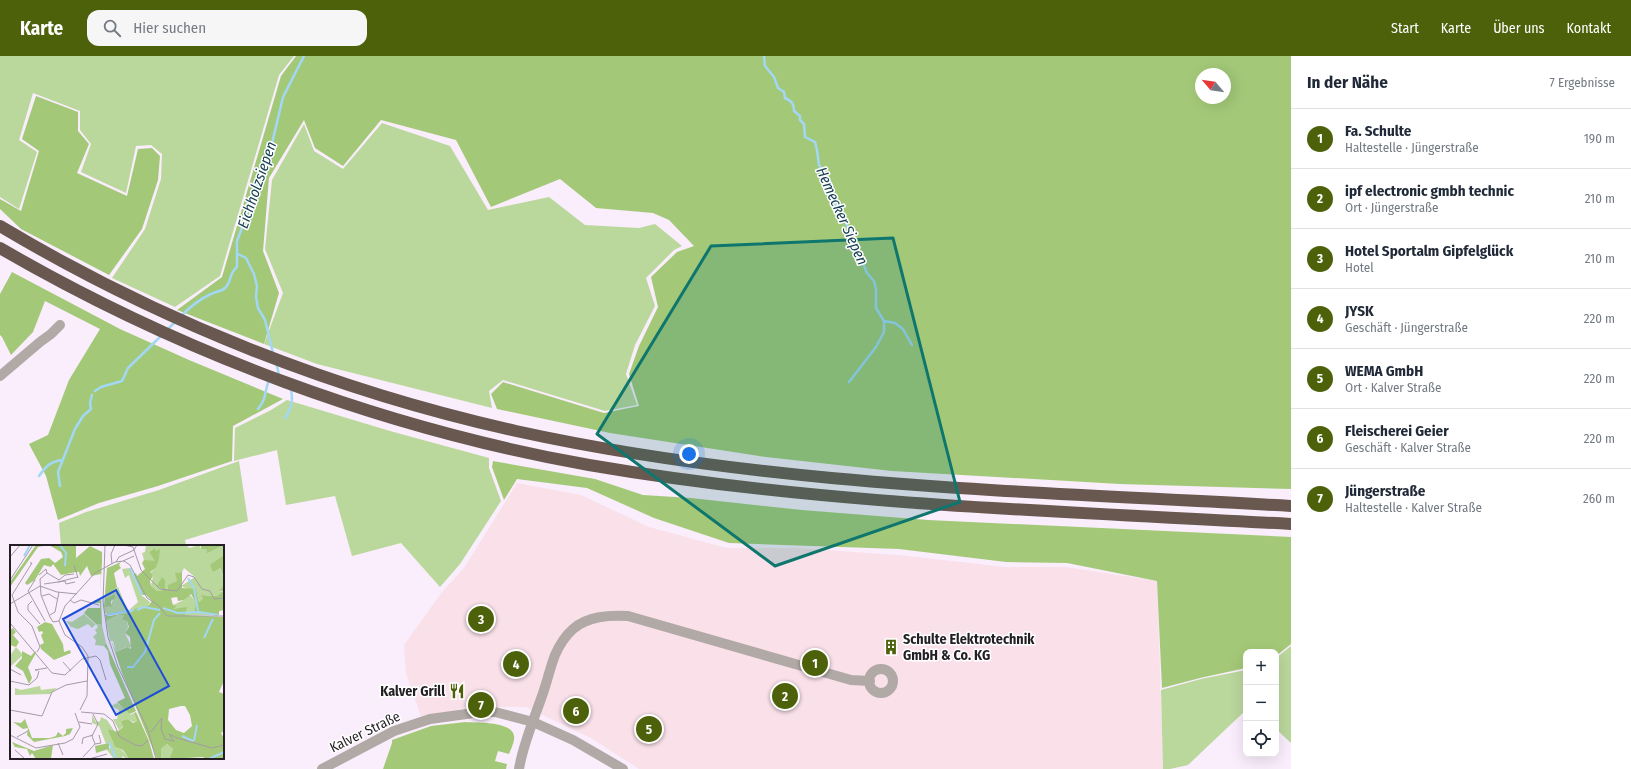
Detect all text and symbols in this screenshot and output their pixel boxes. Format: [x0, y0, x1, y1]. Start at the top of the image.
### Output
search box [87, 10, 367, 46]
text: Karte [20, 17, 63, 40]
icon: search [101, 17, 123, 39]
text: Hier suchen [133, 19, 206, 37]
text: Start [1391, 20, 1419, 37]
text: Karte [1441, 20, 1471, 37]
text: Über uns [1493, 20, 1545, 37]
text: Kontakt [1567, 20, 1611, 37]
north arrow [1195, 68, 1231, 104]
text: In der Nähe [1307, 72, 1388, 93]
text: 7 Ergebnisse [1550, 75, 1615, 90]
text: Fa. Schulte [1345, 122, 1411, 140]
text: 1 [1317, 131, 1323, 146]
text: 190 m [1584, 131, 1615, 146]
water label: Eichholzsiepen [234, 139, 280, 231]
text: Haltestelle · Jüngerstraße [1345, 140, 1479, 155]
water label: Hemecker Siepen [812, 164, 872, 268]
text: ipf electronic gmbh technic [1345, 182, 1514, 200]
text: 2 [1317, 191, 1323, 206]
text: 210 m [1585, 191, 1615, 206]
text: Ort · Jüngerstraße [1345, 200, 1438, 215]
text: Hotel Sportalm Gipfelglück [1345, 242, 1513, 260]
text: 3 [1317, 251, 1323, 266]
text: 210 m [1585, 251, 1615, 266]
text: Hotel [1345, 260, 1374, 275]
text: JYSK [1345, 302, 1374, 320]
text: 4 [1317, 311, 1323, 326]
text: 220 m [1584, 311, 1615, 326]
text: Geschäft · Jüngerstraße [1345, 320, 1468, 335]
text: WEMA GmbH [1345, 362, 1423, 380]
text: 5 [1317, 371, 1323, 386]
text: 220 m [1584, 371, 1615, 386]
text: Ort · Kalver Straße [1345, 380, 1441, 395]
text: Fleischerei Geier [1345, 422, 1449, 440]
text: 6 [1317, 431, 1323, 446]
text: 220 m [1584, 431, 1615, 446]
text: Geschäft · Kalver Straße [1345, 440, 1471, 455]
your location [679, 444, 699, 464]
text: Jüngerstraße [1345, 482, 1425, 500]
text: 7 [1317, 491, 1323, 506]
text: 260 m [1583, 491, 1615, 506]
text: Haltestelle · Kalver Straße [1345, 500, 1482, 515]
inset map [10, 545, 224, 759]
pin: 3 [468, 604, 494, 634]
place label: Schulte Elektrotechnik GmbH & Co. KG [903, 631, 1035, 664]
building icon: Schulte Elektrotechnik GmbH & Co. KG [882, 638, 900, 656]
pin: 1 [802, 648, 828, 678]
pin: 4 [503, 649, 529, 679]
map controls [1243, 649, 1279, 757]
button: + [1243, 649, 1279, 685]
pin: 2 [772, 681, 798, 711]
restaurant icon: Kalver Grill [448, 682, 466, 700]
place label: Kalver Grill [380, 683, 445, 700]
button: − [1243, 685, 1279, 721]
pin: 7 [468, 690, 494, 720]
pin: 6 [563, 696, 589, 726]
street label: Kalver Straße [327, 708, 403, 756]
pin: 5 [636, 714, 662, 744]
button: locate [1243, 721, 1279, 757]

